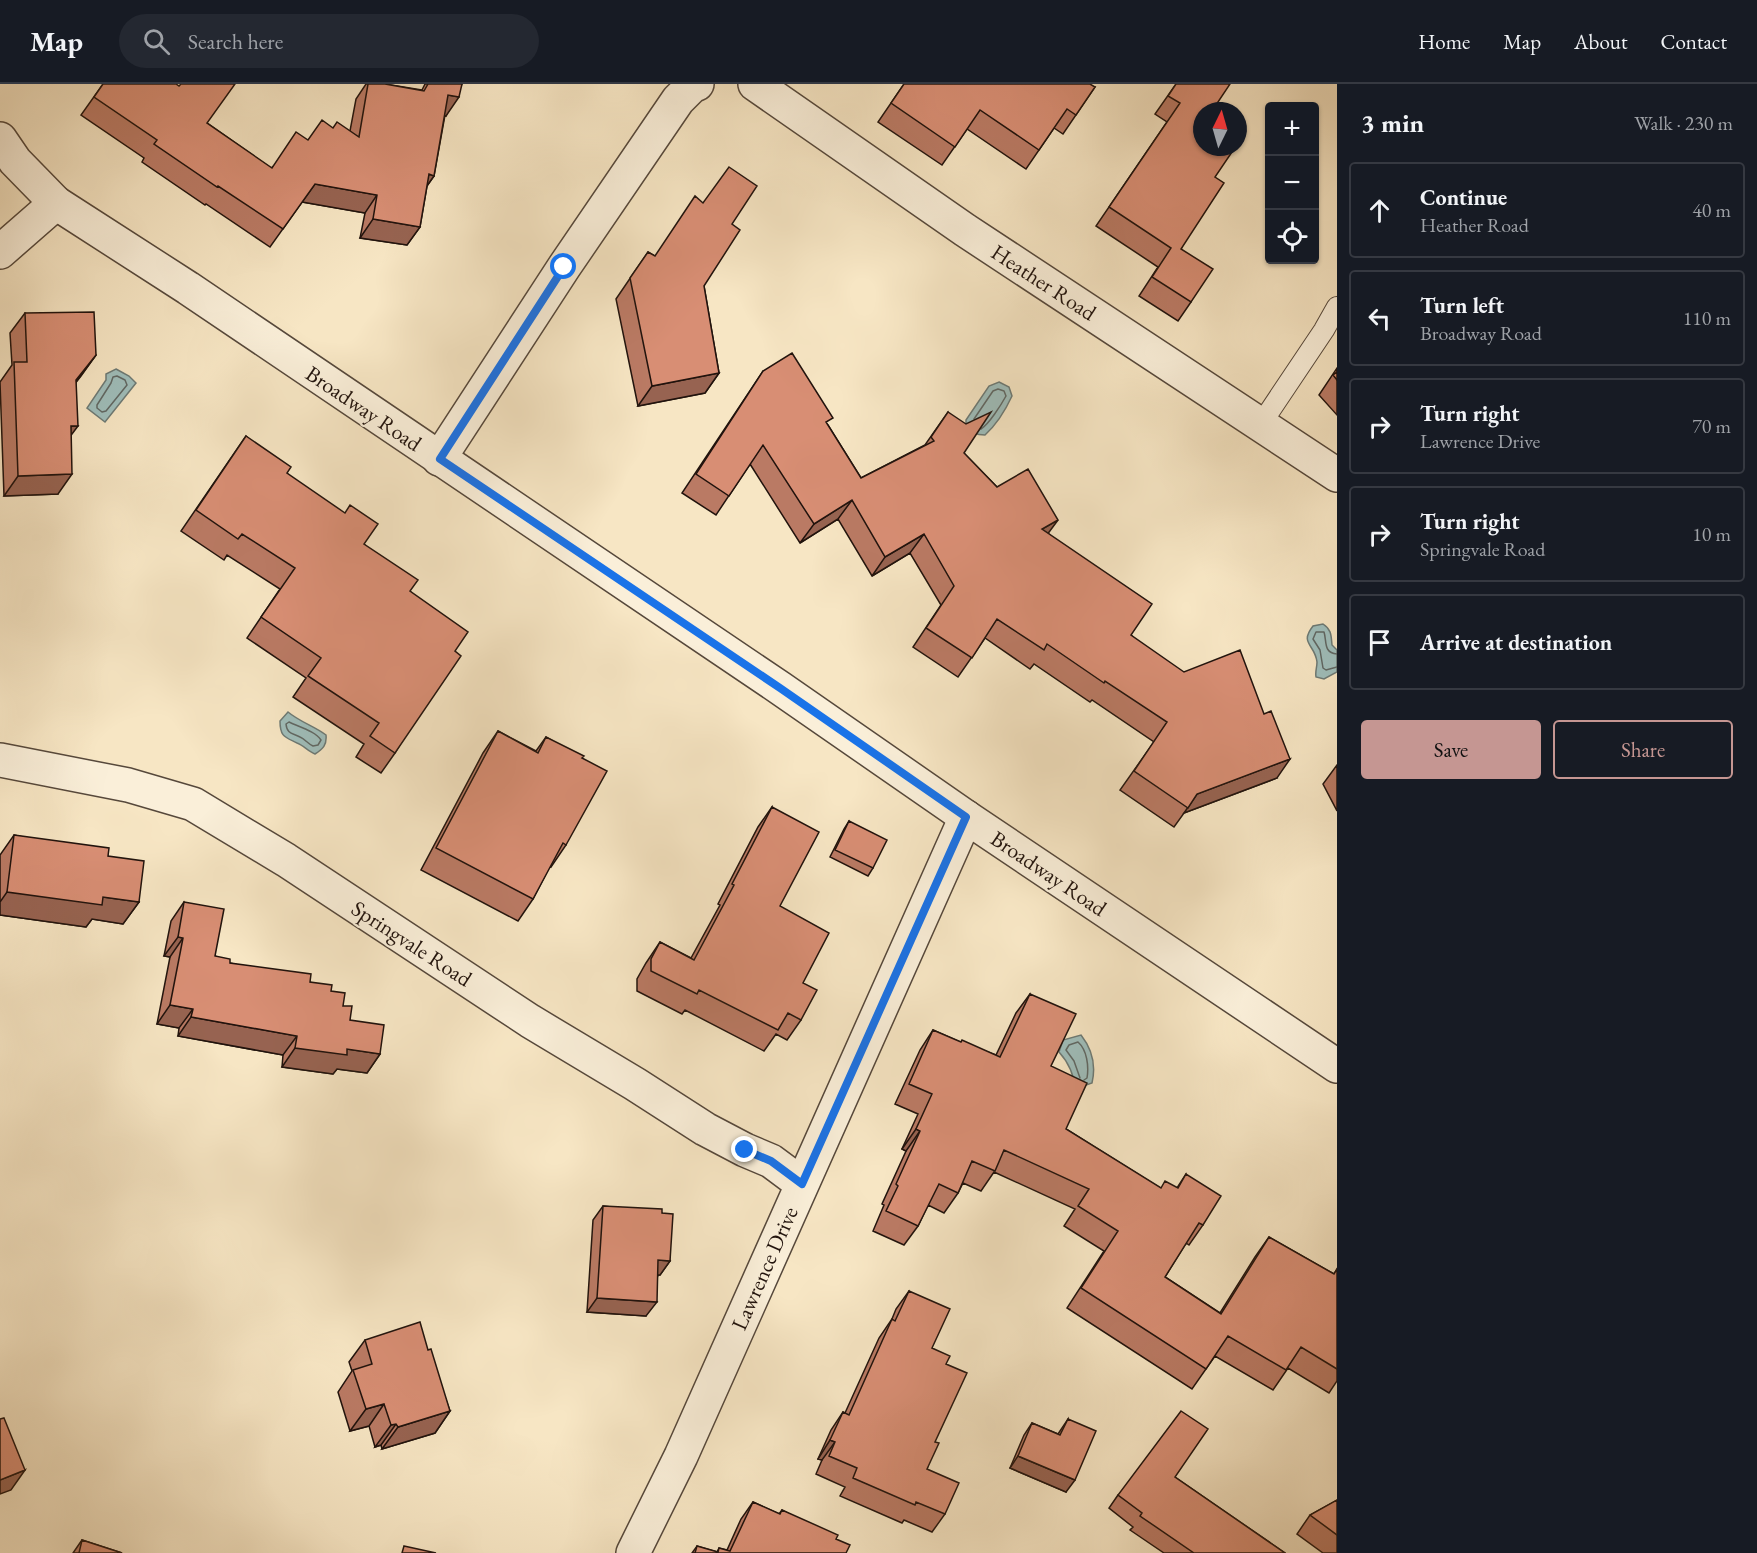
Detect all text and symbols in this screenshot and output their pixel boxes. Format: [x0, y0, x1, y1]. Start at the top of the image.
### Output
search box [119, 14, 539, 68]
text: Map [30, 23, 83, 59]
icon: search [140, 25, 173, 58]
text: Search here [188, 27, 283, 56]
text: Home [1418, 28, 1470, 55]
text: Map [1503, 28, 1541, 55]
text: About [1574, 28, 1627, 55]
text: Contact [1660, 28, 1727, 55]
north arrow [1193, 102, 1247, 156]
map controls [1265, 102, 1319, 264]
button: + [1265, 102, 1319, 156]
text: 3 min [1361, 106, 1424, 140]
text: Walk · 230 m [1634, 110, 1733, 136]
button: − [1265, 156, 1319, 210]
text: Continue [1420, 183, 1507, 212]
icon: ahead [1363, 194, 1396, 227]
text: 40 m [1692, 197, 1731, 223]
button: locate [1265, 210, 1319, 264]
text: Heather Road [1420, 212, 1529, 238]
street label: Heather Road [986, 238, 1103, 328]
route start [550, 253, 576, 279]
text: Turn left [1420, 291, 1504, 320]
icon: left [1363, 302, 1396, 335]
text: 110 m [1683, 305, 1731, 331]
text: Broadway Road [1420, 320, 1542, 346]
street label: Broadway Road [300, 359, 428, 458]
text: Turn right [1420, 399, 1519, 428]
icon: right [1363, 410, 1396, 443]
text: 70 m [1692, 413, 1731, 439]
text: Lawrence Drive [1420, 428, 1540, 454]
text: Turn right [1420, 507, 1519, 536]
icon: right [1363, 518, 1396, 551]
text: 10 m [1692, 521, 1731, 547]
text: Springvale Road [1420, 536, 1545, 562]
icon: arrive [1363, 626, 1396, 659]
text: Arrive at destination [1420, 628, 1612, 657]
button: Save [1361, 720, 1541, 779]
button: Share [1553, 720, 1733, 779]
street label: Broadway Road [985, 824, 1113, 923]
street label: Springvale Road [346, 894, 478, 994]
route end [731, 1136, 757, 1162]
street label: Lawrence Drive [724, 1202, 805, 1335]

